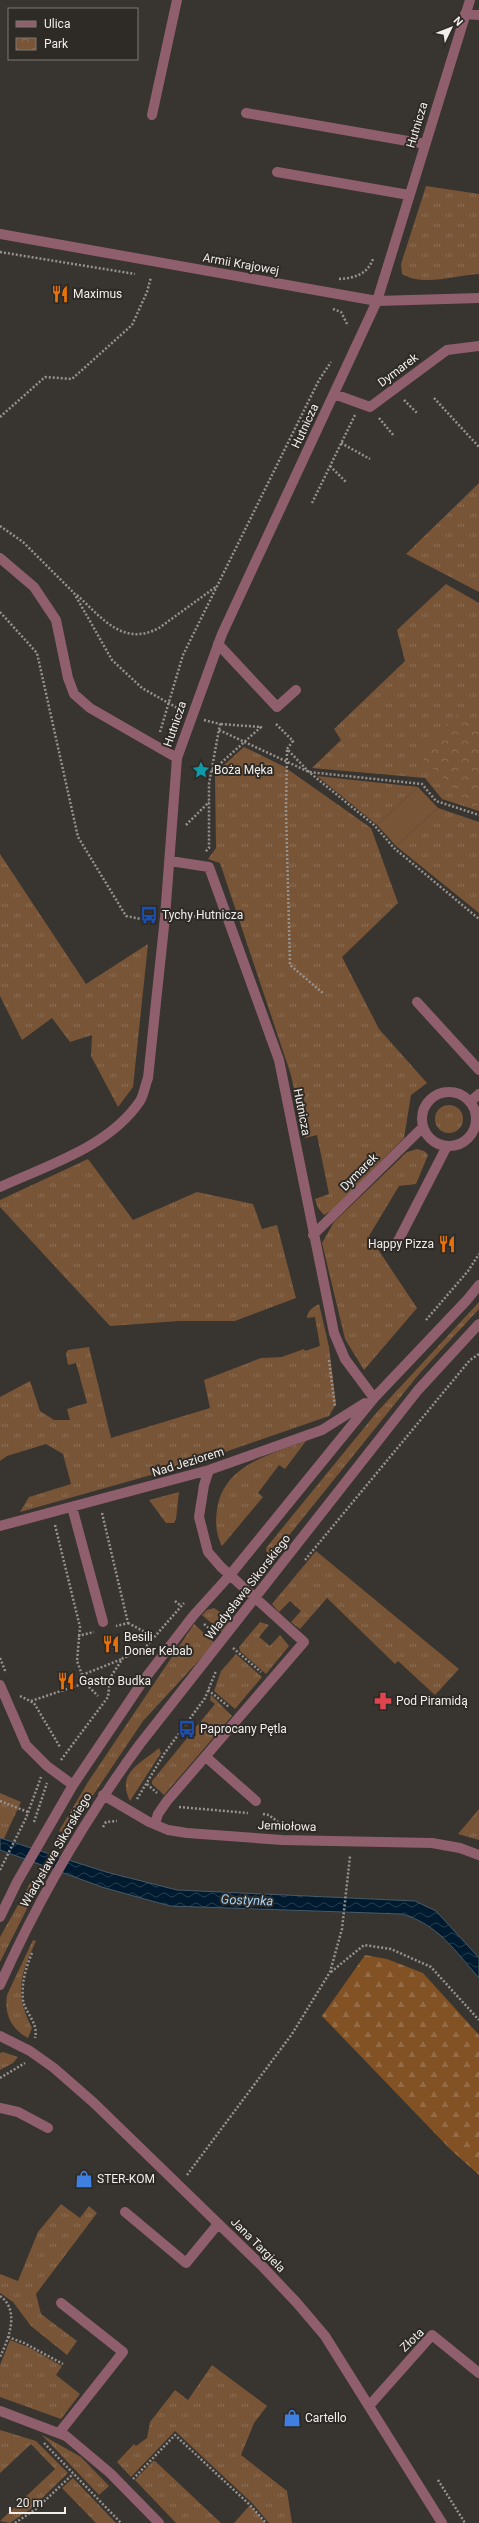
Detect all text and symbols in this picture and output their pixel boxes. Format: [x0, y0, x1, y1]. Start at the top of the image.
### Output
legend [8, 8, 138, 60]
north arrow [431, 8, 471, 48]
text: N [451, 14, 466, 29]
text: Ulica [44, 17, 70, 31]
text: Park [44, 37, 69, 51]
street label: Hutnicza [403, 100, 431, 150]
street label: Armii Krajowej [202, 250, 280, 278]
restaurant icon: Maximus [50, 284, 70, 304]
place label: Maximus [73, 287, 122, 301]
street label: Dymarek [375, 350, 422, 390]
street label: Hutnicza [289, 402, 321, 450]
street label: Hutnicza [161, 699, 189, 749]
place icon: Boża Męka [191, 760, 211, 780]
place label: Boża Męka [214, 763, 273, 777]
bus stop icon: Tychy Hutnicza [139, 905, 159, 925]
place label: Tychy Hutnicza [162, 908, 243, 922]
street label: Hutnicza [291, 1087, 313, 1137]
street label: Dymarek [337, 1150, 381, 1194]
restaurant icon: Happy Pizza [437, 1234, 457, 1254]
place label: Happy Pizza [368, 1237, 434, 1251]
street label: Nad Jeziorem [150, 1444, 226, 1480]
street label: Władysława Sikorskiego [203, 1532, 293, 1642]
place label: Besili Doner Kebab [124, 1630, 193, 1658]
restaurant icon: Besili Doner Kebab [101, 1634, 121, 1654]
restaurant icon: Gastro Budka [56, 1671, 76, 1691]
place label: Gastro Budka [79, 1674, 151, 1688]
pharmacy icon: Pod Piramidą [373, 1691, 393, 1711]
place label: Pod Piramidą [396, 1694, 468, 1708]
bus stop icon: Paprocany Pętla [177, 1719, 197, 1739]
place label: Paprocany Pętla [200, 1722, 287, 1736]
street label: Władysława Sikorskiego [18, 1790, 95, 1910]
street label: Jemiołowa [257, 1818, 317, 1834]
water label: Gostynka [220, 1892, 274, 1908]
shop icon: STER-KOM [74, 2169, 94, 2189]
place label: STER-KOM [97, 2172, 155, 2186]
street label: Jana Targiela [228, 2215, 288, 2275]
street label: Złota [397, 2325, 427, 2355]
shop icon: Cartello [282, 2408, 302, 2428]
place label: Cartello [305, 2411, 347, 2425]
scale bar [10, 2489, 65, 2515]
text: 20 m [16, 2496, 43, 2510]

